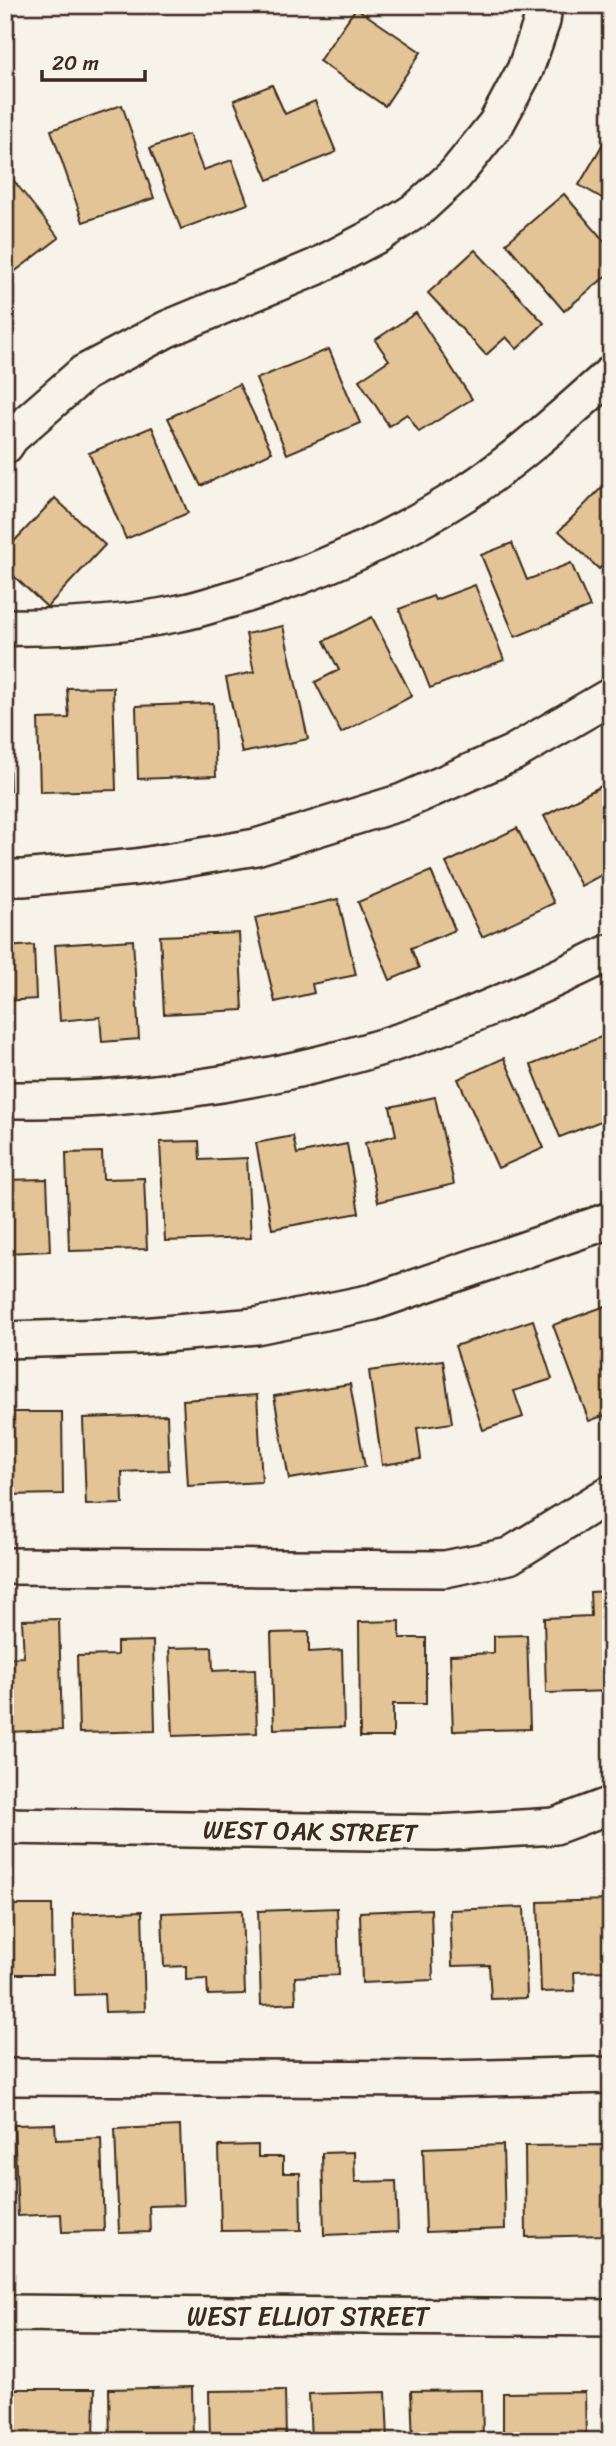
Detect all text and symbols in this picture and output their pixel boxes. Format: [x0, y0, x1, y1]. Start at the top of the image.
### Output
scale bar [42, 38, 145, 82]
text: 20 m [52, 44, 99, 82]
street label: WEST OAK STREET [202, 1806, 420, 1856]
street label: WEST ELLIOT STREET [187, 2293, 431, 2339]

